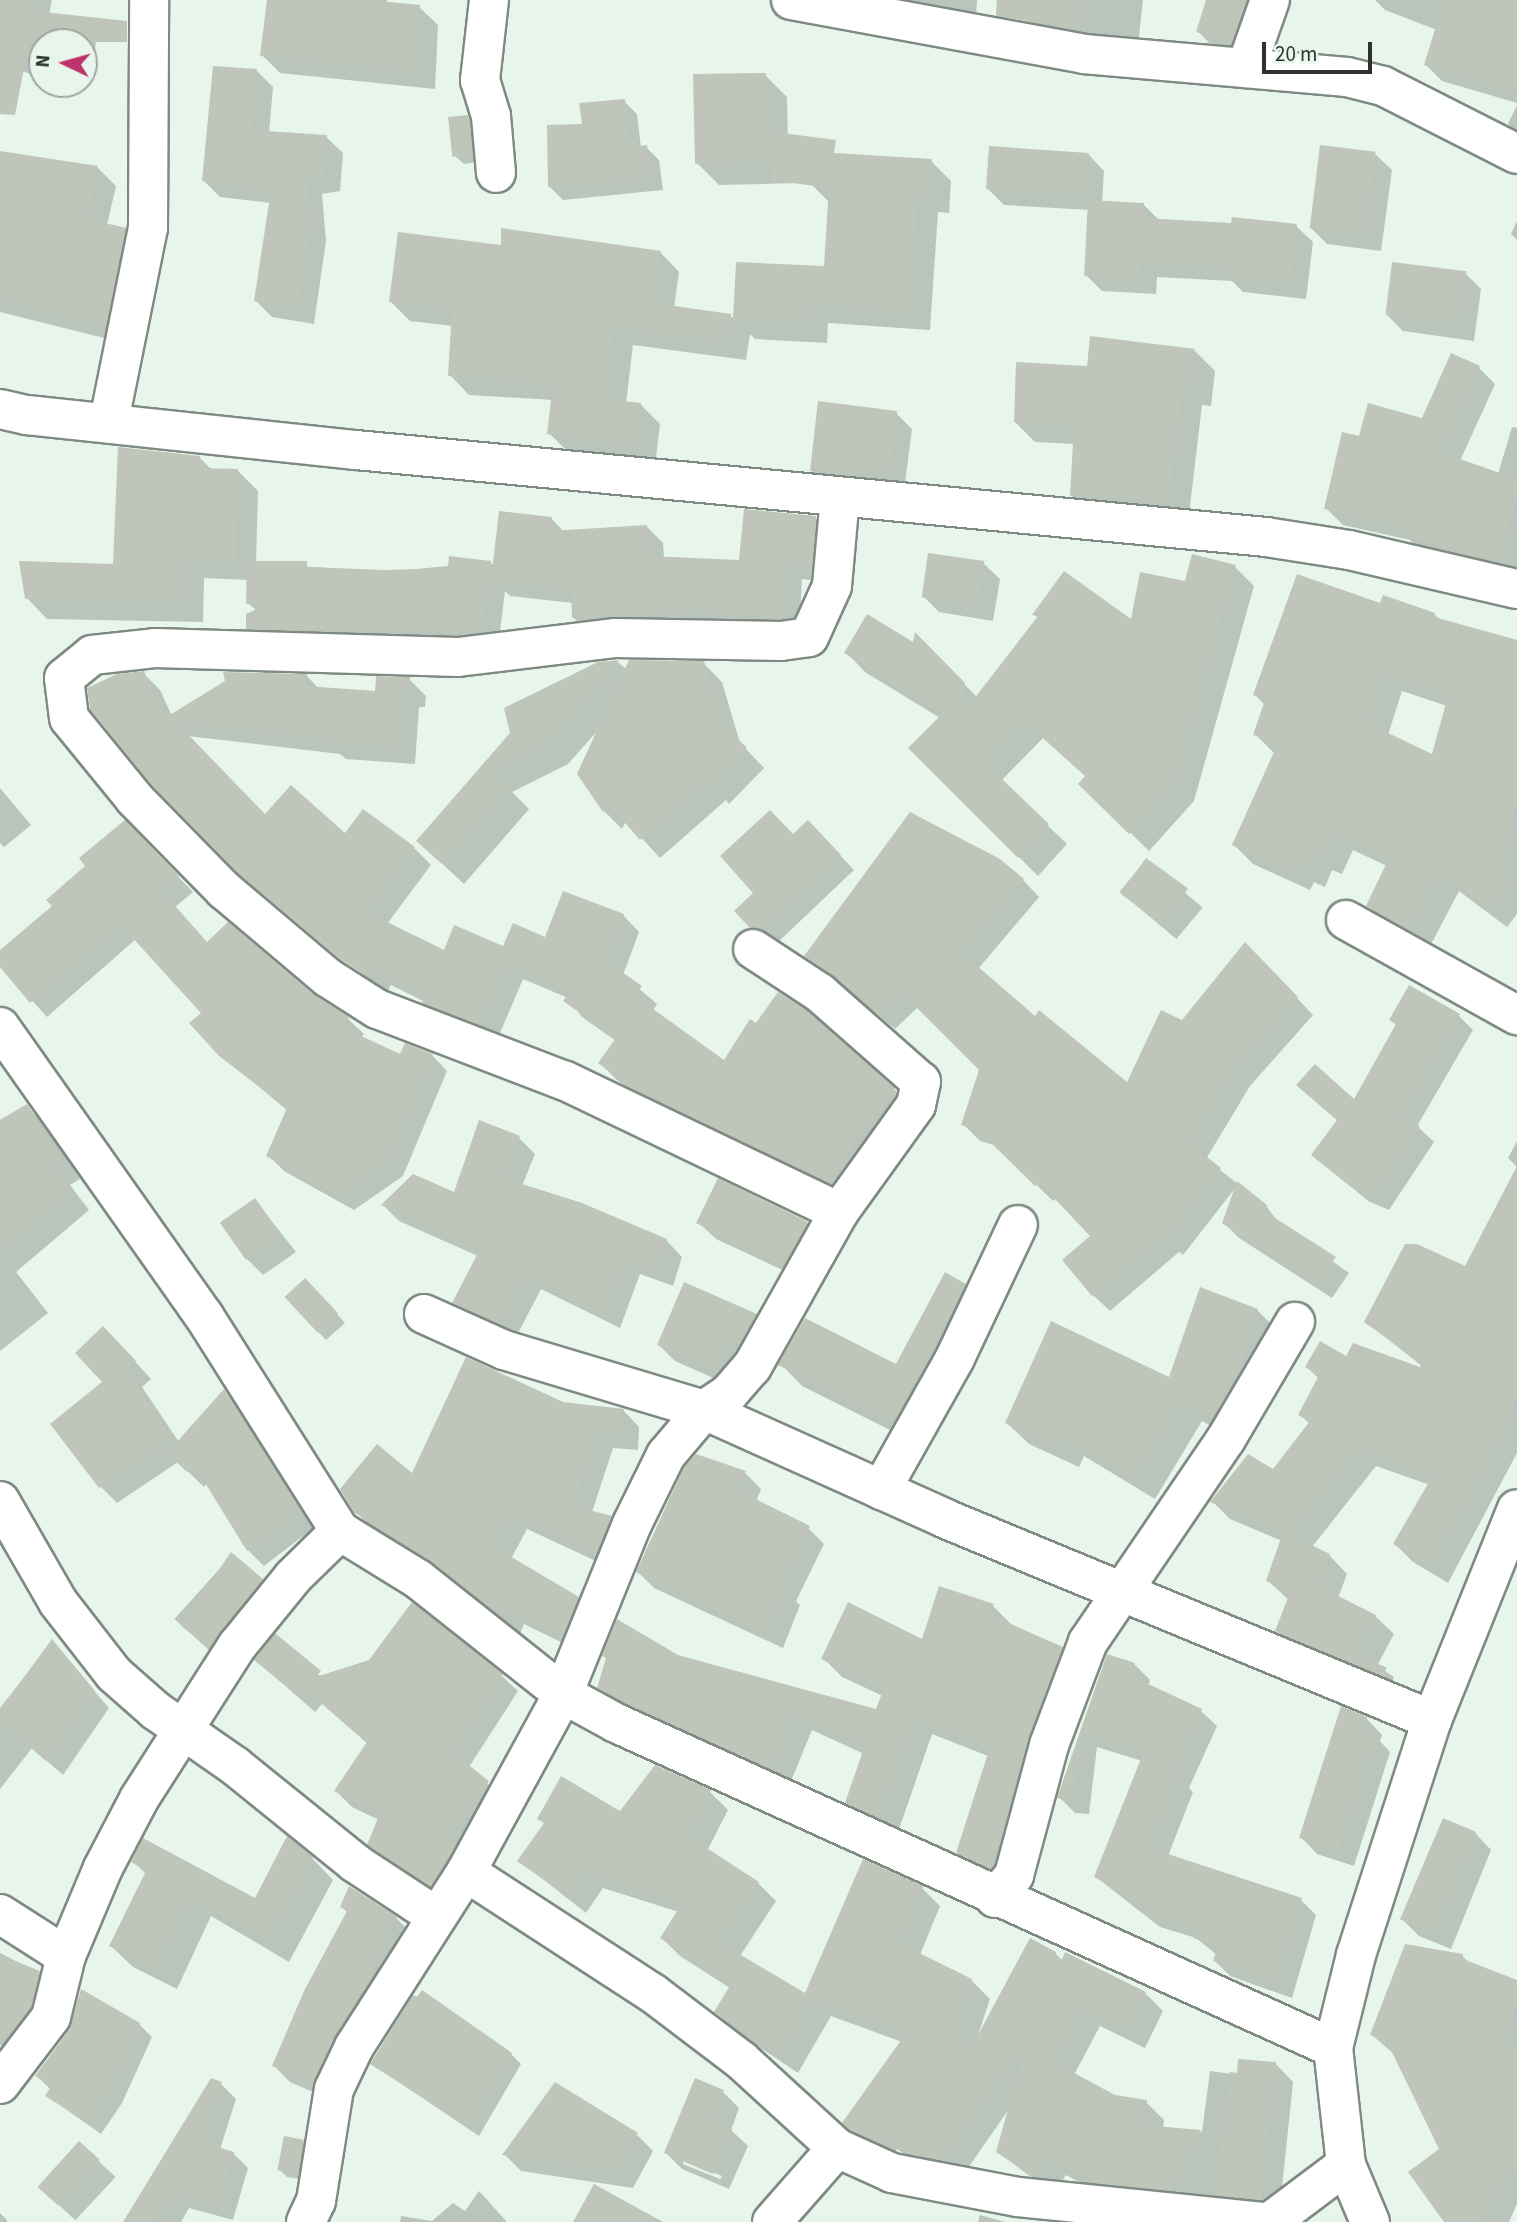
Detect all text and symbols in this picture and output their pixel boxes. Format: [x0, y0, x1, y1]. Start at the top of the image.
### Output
north arrow [28, 28, 98, 98]
scale bar [1265, 28, 1375, 72]
text: 20 m [1275, 39, 1317, 69]
text: N [30, 54, 58, 69]

